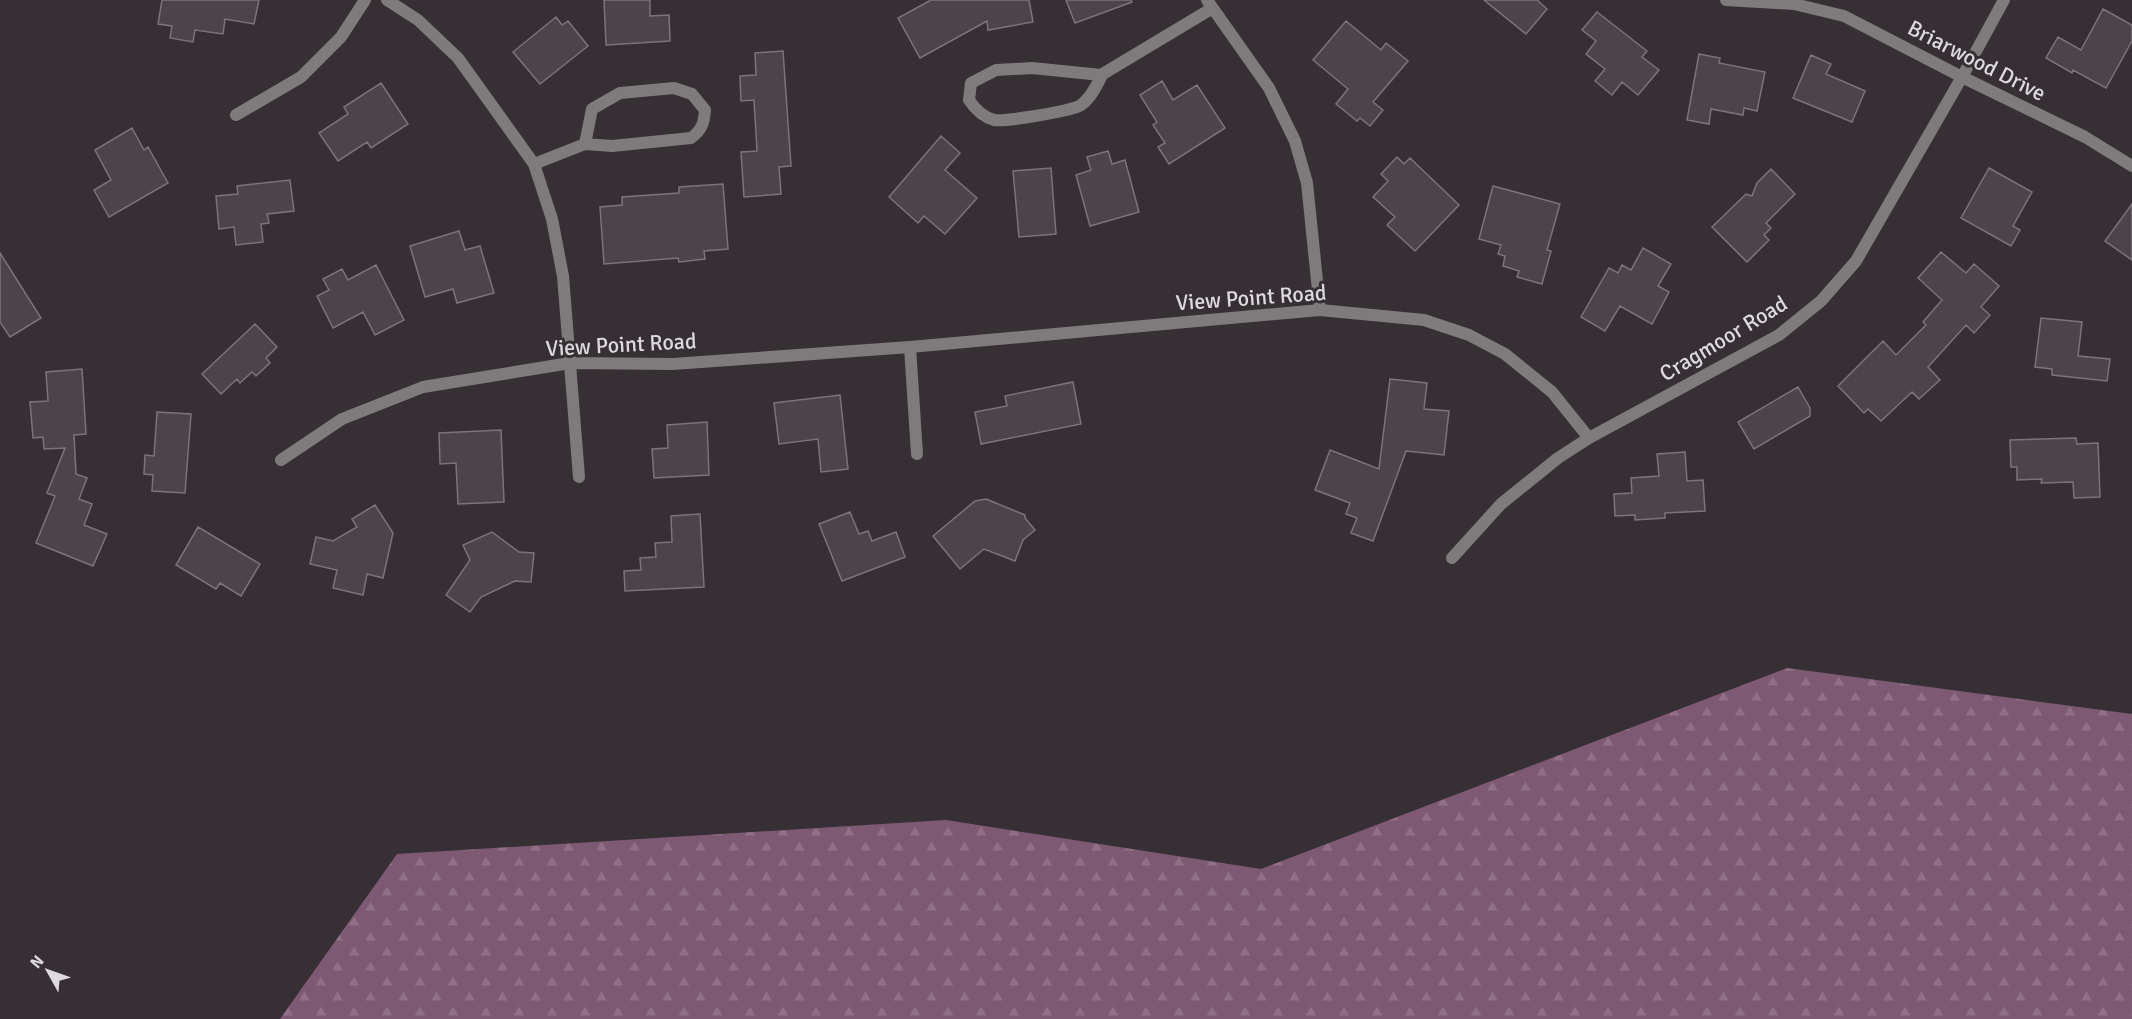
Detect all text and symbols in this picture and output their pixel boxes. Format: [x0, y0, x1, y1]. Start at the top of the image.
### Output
street label: Briarwood Drive [1903, 14, 2050, 107]
street label: View Point Road [1175, 279, 1327, 316]
street label: Cragmoor Road [1654, 290, 1792, 387]
street label: View Point Road [545, 327, 697, 362]
north arrow [18, 941, 78, 1001]
text: N [26, 951, 49, 973]

